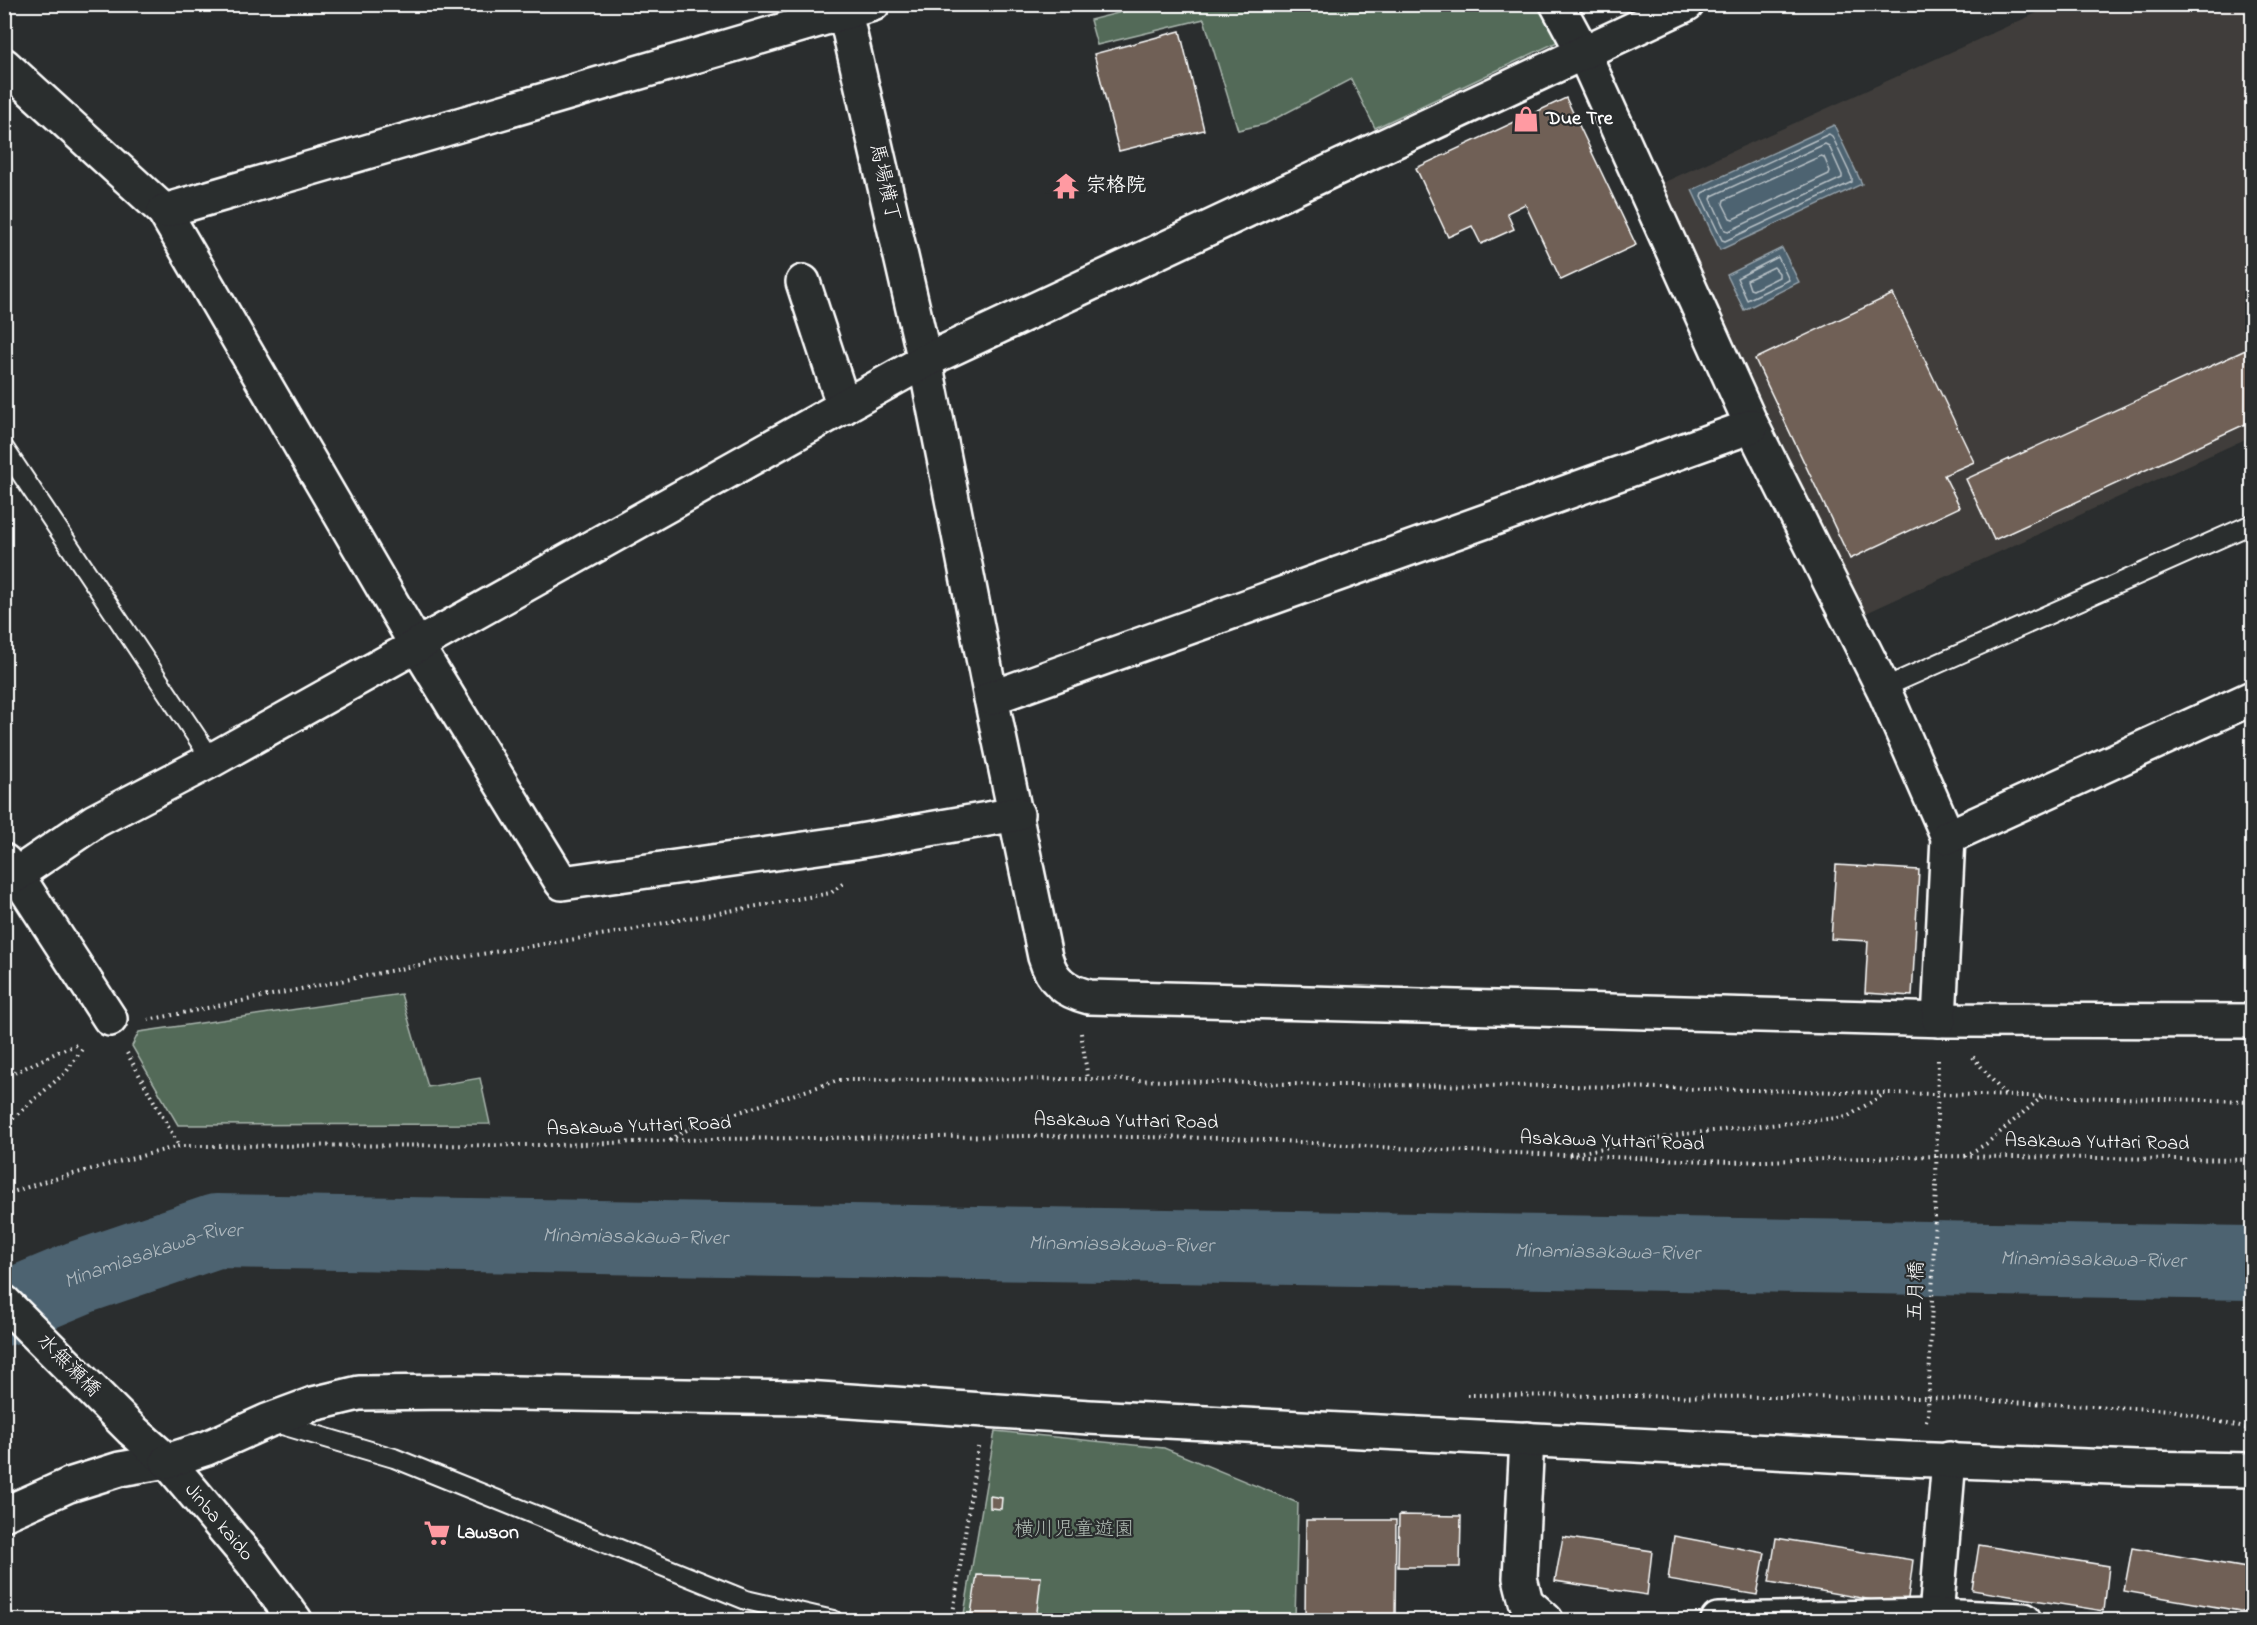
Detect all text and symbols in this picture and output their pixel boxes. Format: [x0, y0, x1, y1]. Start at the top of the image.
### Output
shop icon: Due Tre [1511, 104, 1541, 134]
place label: Due Tre [1545, 105, 1614, 134]
street label: 馬場横丁 [861, 141, 907, 225]
temple icon: 宗格院 [1051, 171, 1081, 201]
place label: 宗格院 [1086, 172, 1146, 201]
street label: Asakawa Yuttari Road [1033, 1106, 1219, 1138]
street label: Asakawa Yuttari Road [546, 1109, 732, 1145]
street label: Asakawa Yuttari Road [1519, 1124, 1705, 1160]
street label: Asakawa Yuttari Road [2004, 1127, 2190, 1159]
water label: Minamiasakawa-River [59, 1216, 244, 1297]
water label: Minamiasakawa-River [542, 1221, 730, 1254]
water label: Minamiasakawa-River [1028, 1229, 1216, 1262]
water label: Minamiasakawa-River [1514, 1236, 1702, 1269]
water label: Minamiasakawa-River [2000, 1244, 2188, 1277]
street label: 五月橋 [1901, 1261, 1933, 1321]
street label: 水無瀬橋 [29, 1327, 107, 1405]
street label: Jinba kaido [177, 1477, 260, 1568]
park label: 横川児童遊園 [1014, 1516, 1134, 1545]
supermarket icon: Lawson [422, 1518, 452, 1548]
place label: Lawson [457, 1519, 519, 1548]

